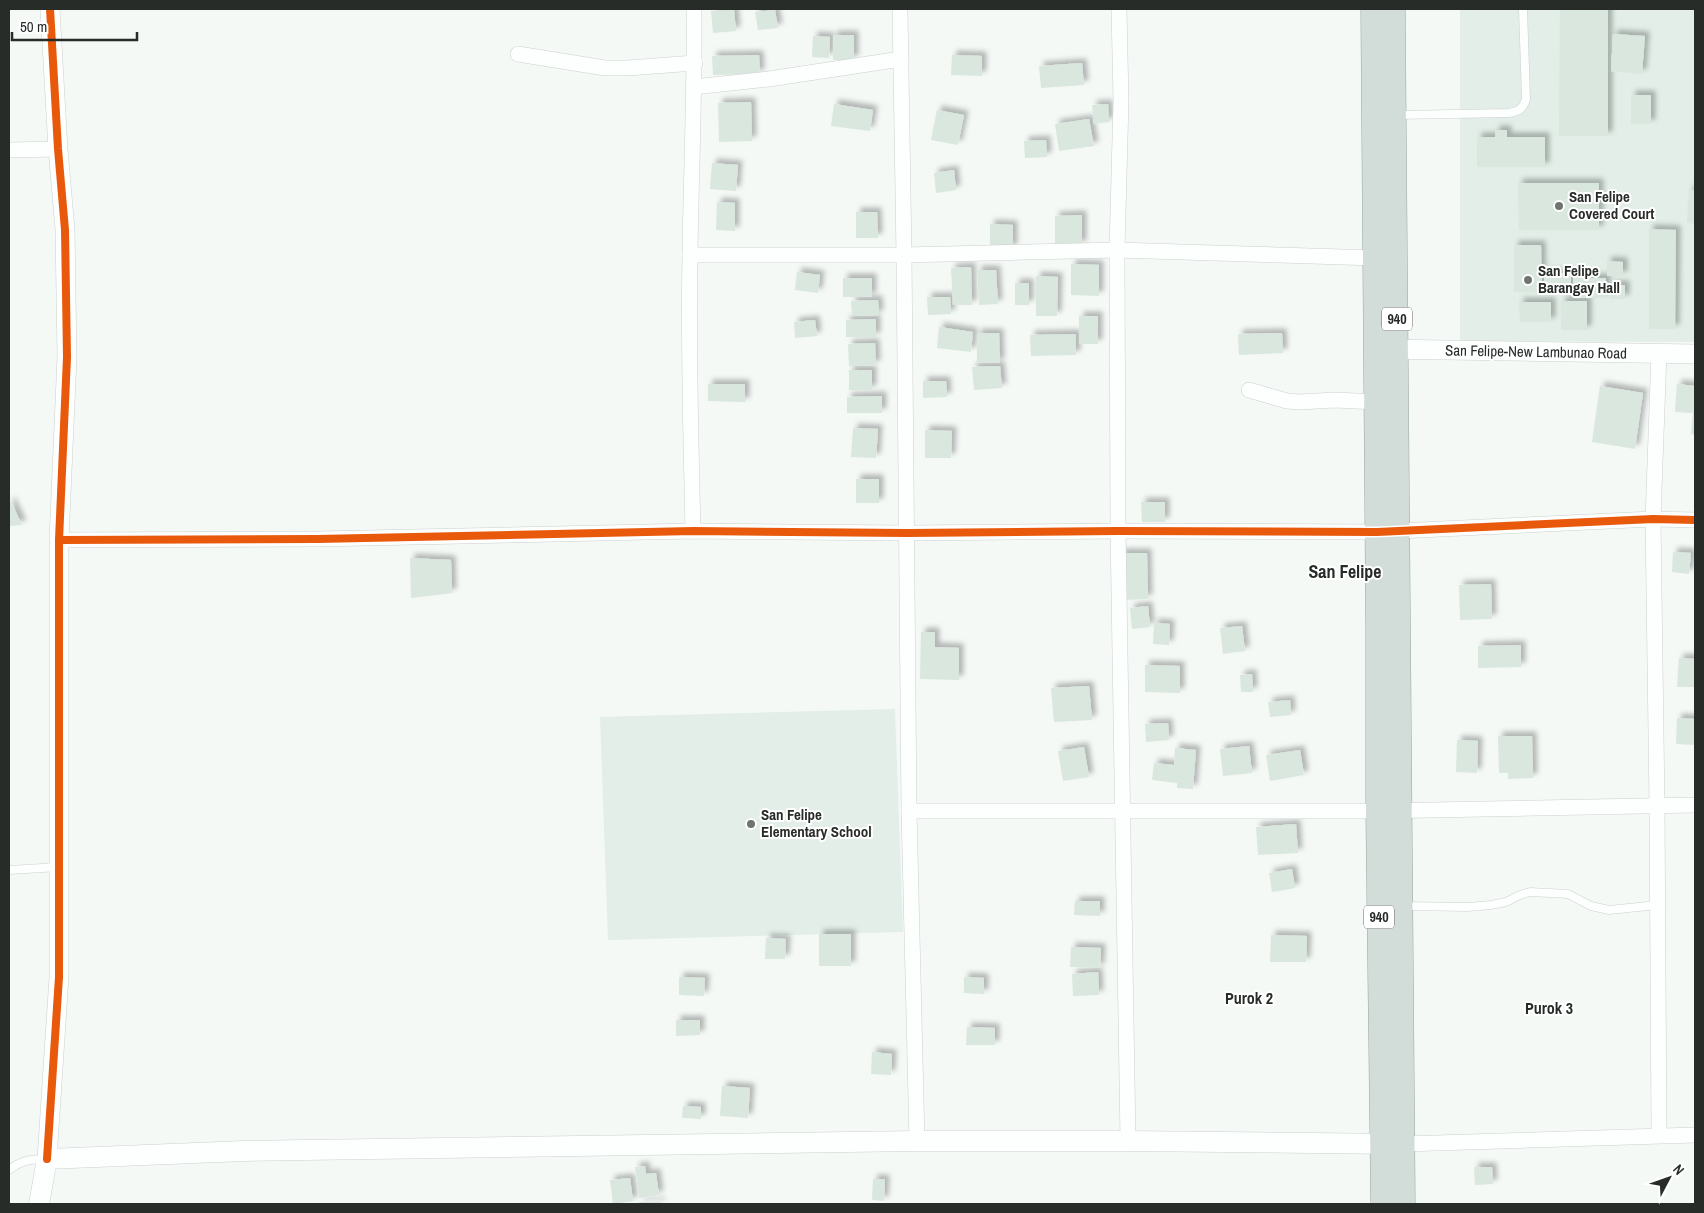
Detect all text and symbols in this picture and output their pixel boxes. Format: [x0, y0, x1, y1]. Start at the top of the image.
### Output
scale bar [12, 10, 138, 42]
text: 50 m [20, 16, 47, 37]
place label: San Felipe Covered Court [1569, 186, 1654, 224]
marker: San Felipe Covered Court [1553, 200, 1565, 212]
place label: San Felipe Barangay Hall [1538, 260, 1620, 298]
marker: San Felipe Barangay Hall [1522, 274, 1534, 286]
road number: 940 [1382, 308, 1412, 330]
street label: San Felipe-New Lambunao Road [1445, 339, 1627, 364]
district label: San Felipe [1308, 559, 1382, 584]
place label: San Felipe Elementary School [761, 804, 872, 842]
marker: San Felipe Elementary School [745, 818, 757, 830]
road number: 940 [1364, 906, 1394, 929]
district label: Purok 2 [1225, 987, 1273, 1009]
district label: Purok 3 [1525, 997, 1573, 1019]
north arrow [1644, 1153, 1694, 1203]
text: N [1669, 1160, 1688, 1179]

